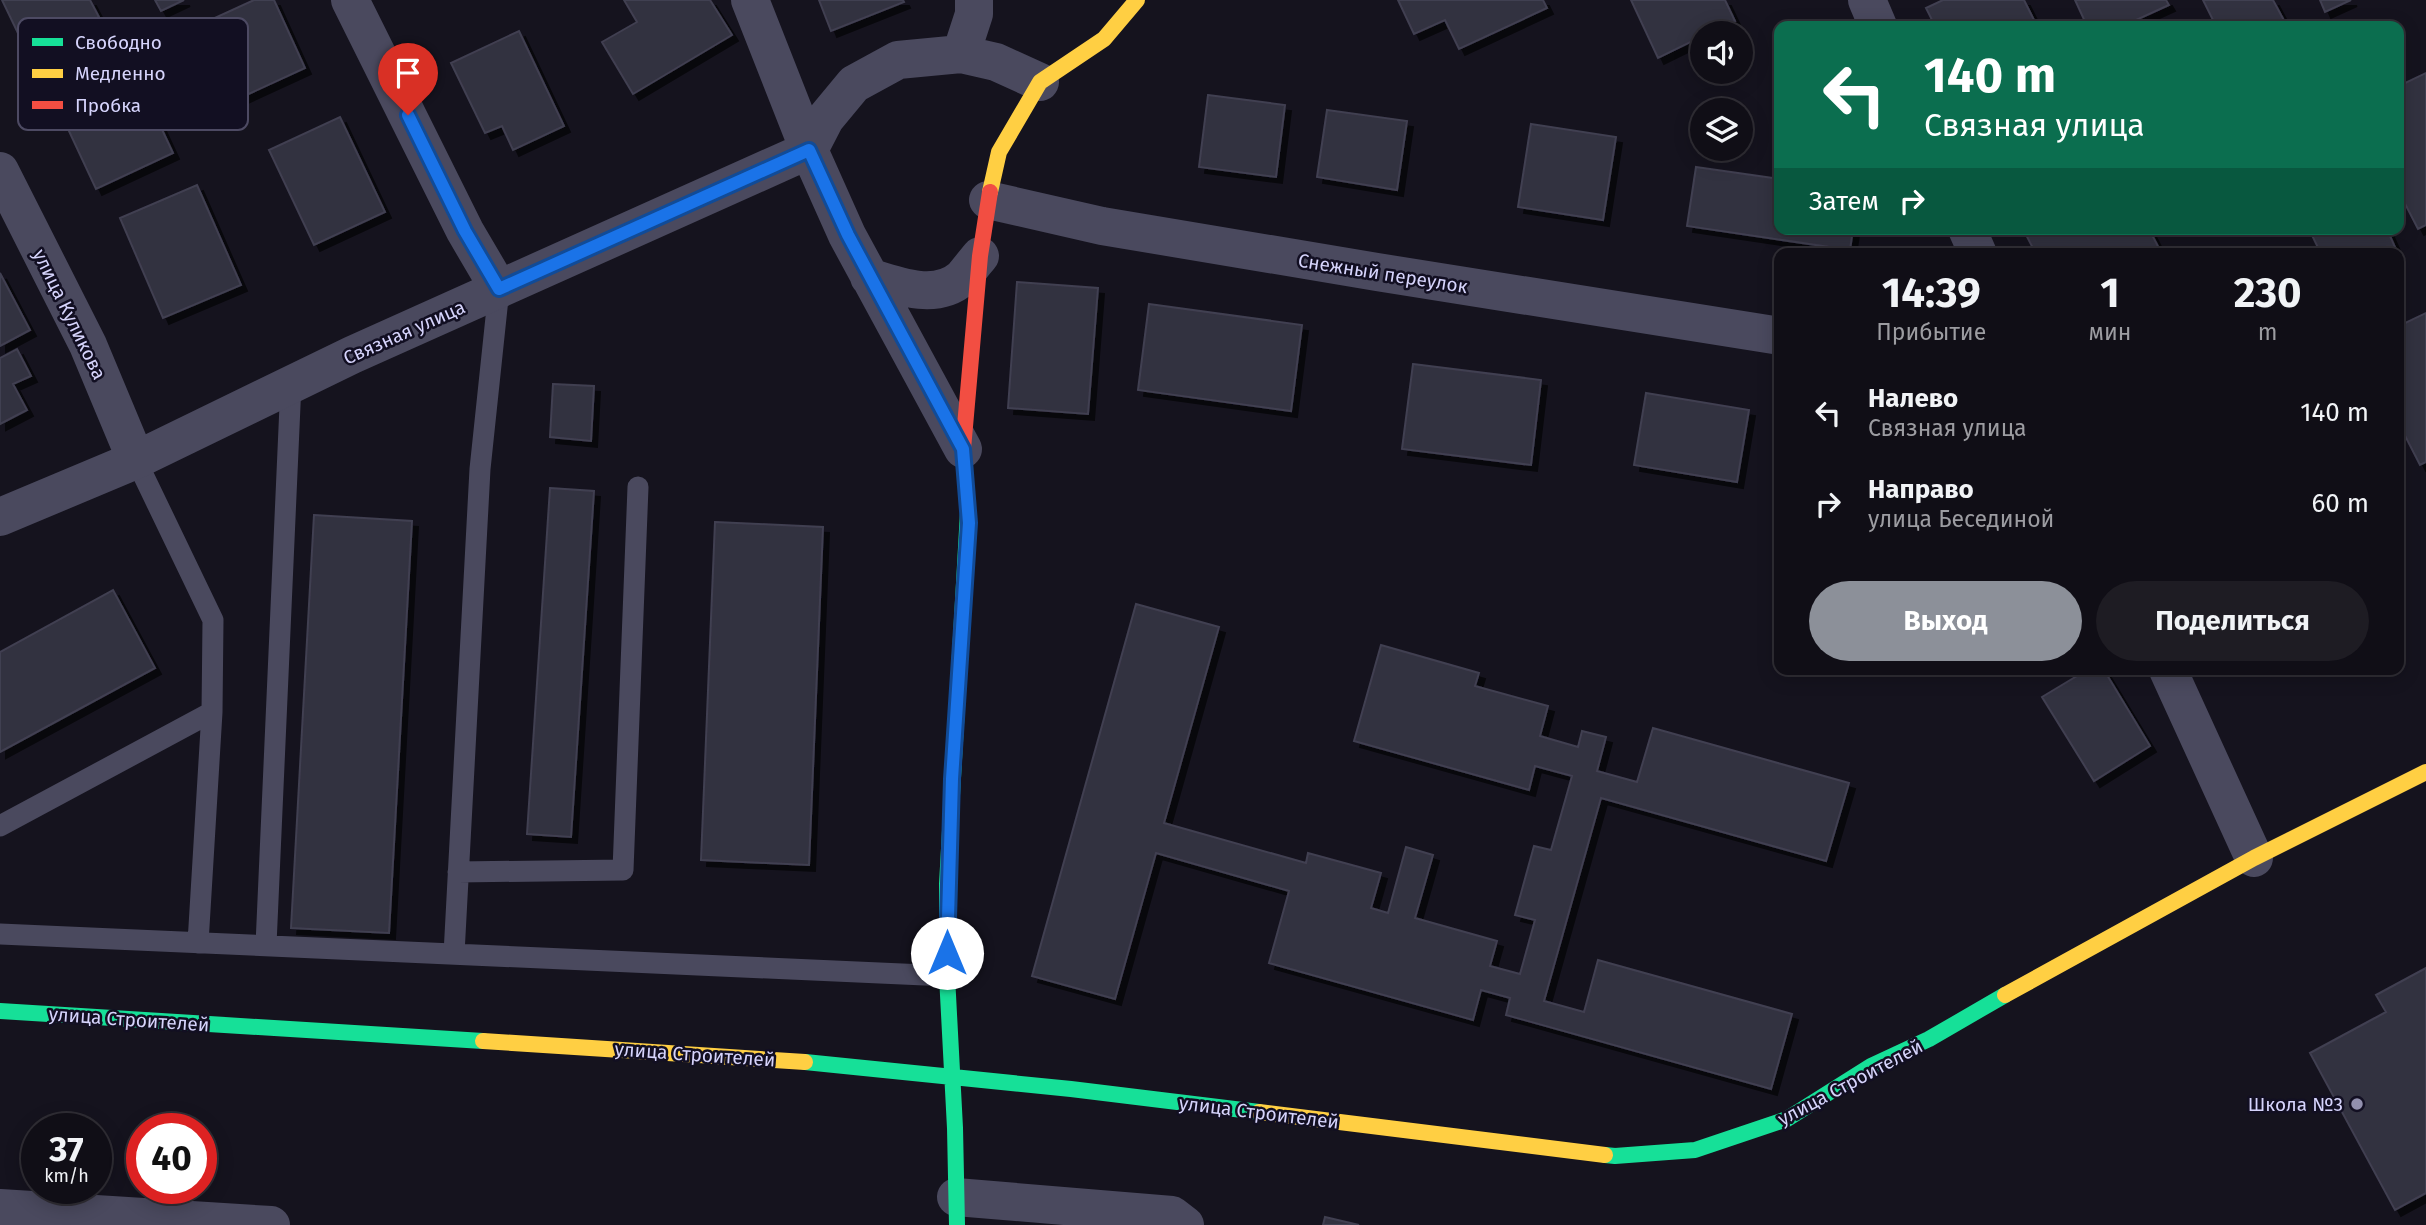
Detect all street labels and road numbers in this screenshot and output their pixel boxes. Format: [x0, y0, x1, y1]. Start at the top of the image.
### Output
street label: улица Куликова [28, 245, 111, 383]
street label: Снежный переулок [1297, 249, 1469, 298]
street label: Связная улица [340, 295, 469, 370]
street label: улица Строителей [48, 1002, 210, 1037]
street label: улица Строителей [1774, 1035, 1927, 1130]
street label: улица Строителей [614, 1037, 776, 1072]
street label: улица Строителей [1178, 1091, 1340, 1134]

